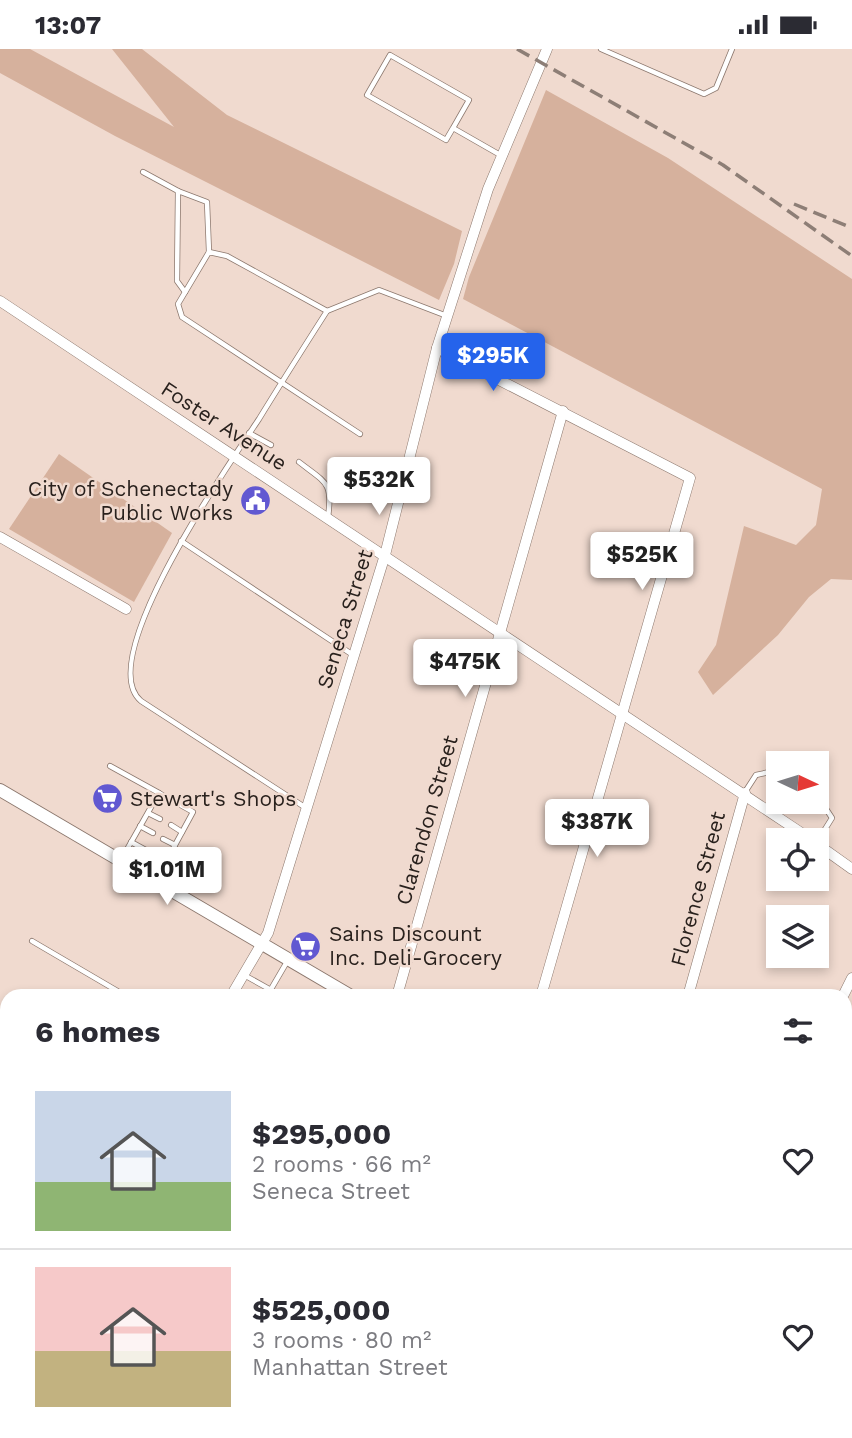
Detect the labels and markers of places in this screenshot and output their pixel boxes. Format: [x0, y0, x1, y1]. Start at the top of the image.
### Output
pin: $295K [444, 333, 542, 393]
pin: $532K [330, 457, 428, 517]
place label: City of Schenectady Public Works [28, 476, 233, 525]
public building icon: City of Schenectady Public Works [239, 484, 273, 518]
pin: $525K [593, 533, 691, 592]
pin: $475K [416, 639, 514, 699]
supermarket icon: Stewart's Shops [90, 782, 124, 816]
place label: Stewart's Shops [130, 786, 296, 811]
pin: $387K [548, 799, 646, 859]
pin: $1.01M [110, 847, 224, 907]
place label: Sains Discount Inc. Deli-Grocery [329, 921, 502, 970]
supermarket icon: Sains Discount Inc. Deli-Grocery [289, 929, 323, 963]

